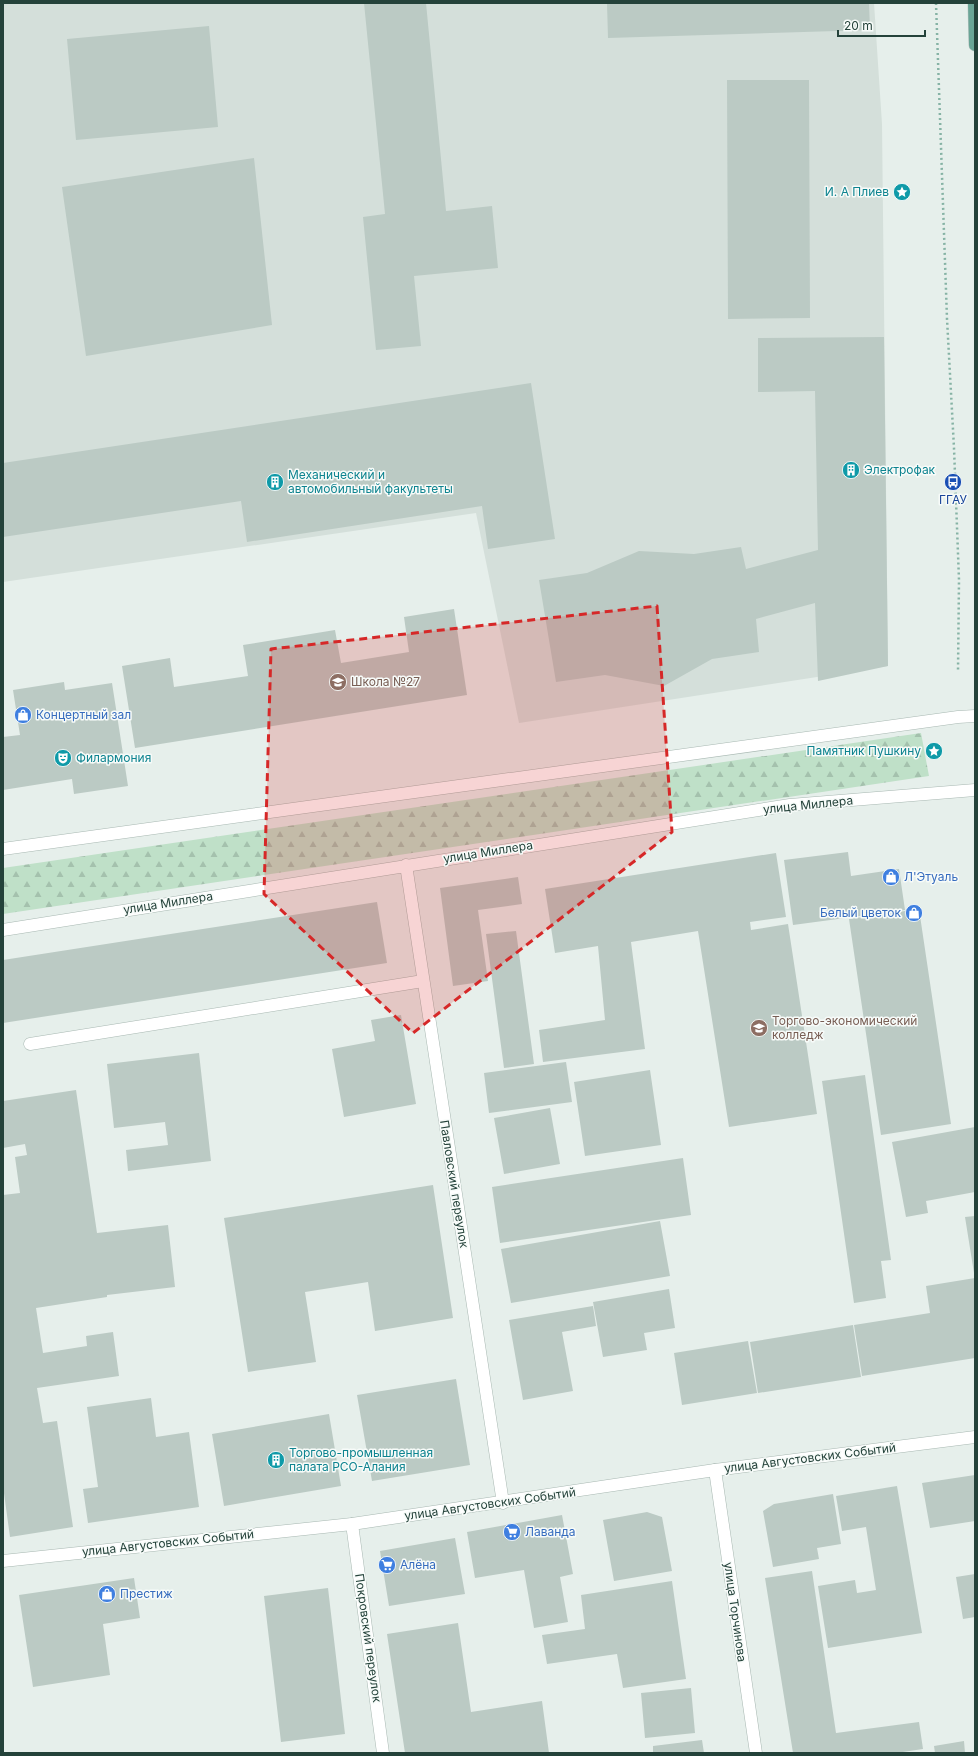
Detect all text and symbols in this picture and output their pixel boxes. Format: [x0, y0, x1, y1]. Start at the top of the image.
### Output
scale bar [838, 12, 925, 38]
text: 20 m [844, 18, 873, 33]
place icon: И. А Плиев [892, 182, 912, 202]
place label: И. А Плиев [825, 184, 889, 199]
building icon: Электрофак [841, 460, 861, 480]
place label: Электрофак [864, 462, 936, 477]
place label: Механический и автомобильный факультеты [288, 467, 453, 496]
building icon: Механический и автомобильный факультеты [265, 472, 285, 492]
bus stop icon: ГГАУ [943, 472, 963, 492]
place label: ГГАУ [939, 492, 967, 507]
school or university icon: Школа №27 [328, 672, 348, 692]
place label: Школа №27 [351, 674, 420, 689]
shop icon: Концертный зал [13, 705, 33, 725]
place label: Концертный зал [36, 707, 131, 722]
place icon: Памятник Пушкину [924, 741, 944, 761]
place label: Памятник Пушкину [807, 743, 921, 758]
theatre icon: Филармония [53, 748, 73, 768]
place label: Филармония [76, 750, 151, 765]
street label: улица Миллера [762, 792, 854, 817]
street label: улица Миллера [442, 837, 534, 866]
shop icon: Л'Этуаль [881, 867, 901, 887]
place label: Л'Этуаль [904, 869, 958, 884]
street label: улица Миллера [122, 888, 214, 917]
shop icon: Белый цветок [904, 903, 924, 923]
place label: Белый цветок [820, 905, 901, 920]
place label: Торгово-экономический колледж [772, 1013, 917, 1042]
school or university icon: Торгово-экономический колледж [749, 1018, 769, 1038]
street label: Павловский переулок [437, 1119, 472, 1249]
street label: улица Августовских Событий [723, 1440, 897, 1475]
place label: Торгово-промышленная палата РСО-Алания [289, 1445, 433, 1474]
building icon: Торгово-промышленная палата РСО-Алания [266, 1450, 286, 1470]
street label: улица Августовских Событий [403, 1484, 577, 1523]
supermarket icon: Лаванда [502, 1522, 522, 1542]
place label: Лаванда [525, 1524, 576, 1539]
street label: улица Августовских Событий [81, 1526, 255, 1559]
supermarket icon: Алёна [377, 1555, 397, 1575]
place label: Алёна [400, 1557, 436, 1572]
street label: улица Торчинова [721, 1561, 750, 1663]
street label: Покровский переулок [352, 1573, 385, 1704]
shop icon: Престиж [97, 1584, 117, 1604]
place label: Престиж [120, 1586, 173, 1601]

